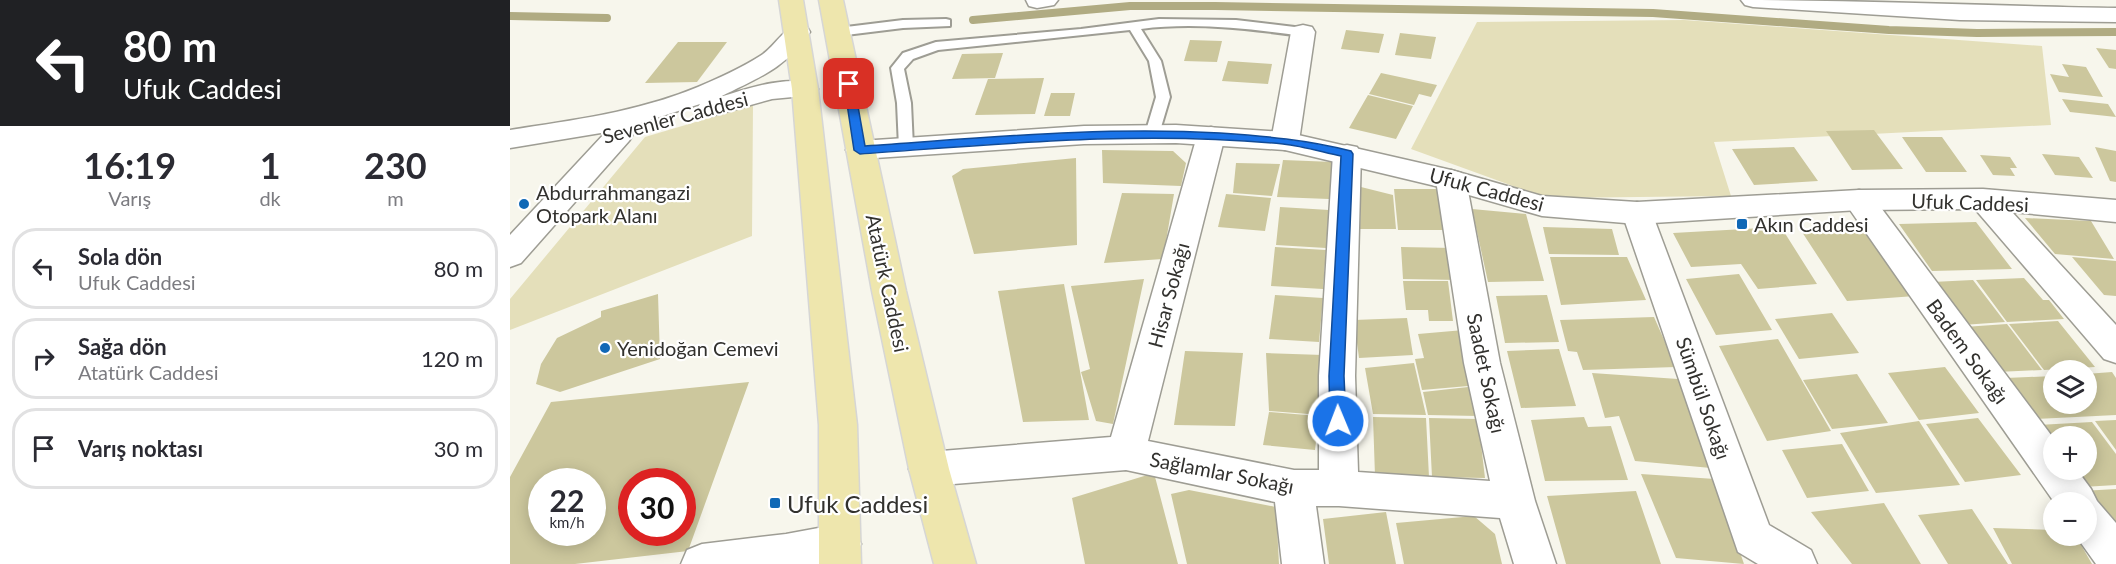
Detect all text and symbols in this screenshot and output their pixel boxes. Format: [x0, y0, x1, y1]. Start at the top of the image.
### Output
text: 80 m [123, 21, 217, 71]
icon: left [24, 24, 102, 102]
pin [823, 58, 874, 109]
icon: arrive [832, 67, 865, 100]
text: Ufuk Caddesi [123, 72, 282, 105]
street label: Sevenler Caddesi [600, 86, 750, 148]
text: 16:19 [83, 143, 176, 187]
text: 1 [260, 143, 281, 187]
text: 230 [364, 143, 427, 187]
street label: Ufuk Caddesi [1427, 162, 1547, 216]
place label: Abdurrahmangazi Otopark Alanı [536, 180, 690, 227]
text: Varış [108, 186, 151, 210]
text: dk [259, 186, 281, 210]
text: m [387, 186, 404, 210]
street label: Ufuk Caddesi [1911, 188, 2029, 216]
marker: Abdurrahmangazi Otopark Alanı [517, 197, 531, 211]
street label: Atatürk Caddesi [862, 212, 914, 354]
place label: Akın Caddesi [1754, 212, 1868, 236]
marker: Akın Caddesi [1735, 217, 1749, 231]
street label: Hisar Sokağı [1142, 240, 1194, 350]
text: Sola dön [78, 243, 162, 270]
icon: left [27, 252, 60, 285]
text: 80 m [434, 255, 483, 282]
text: Ufuk Caddesi [78, 270, 196, 294]
street label: Badem Sokağı [1922, 294, 2014, 408]
street label: Saadet Sokağı [1463, 311, 1511, 435]
text: Sağa dön [78, 333, 167, 360]
street label: Sümbül Sokağı [1672, 334, 1736, 462]
place label: Yenidoğan Cemevi [617, 336, 779, 360]
marker: Yenidoğan Cemevi [598, 341, 612, 355]
icon: right [27, 342, 60, 375]
text: 120 m [421, 345, 483, 372]
text: Atatürk Caddesi [78, 360, 219, 384]
map controls [2043, 360, 2097, 546]
button: layers [2043, 360, 2097, 414]
position arrow [1306, 389, 1370, 453]
button: + [2043, 426, 2097, 480]
icon: arrive [27, 432, 60, 465]
text: Varış noktası [78, 435, 203, 462]
text: 30 m [434, 435, 483, 462]
street label: Sağlamlar Sokağı [1148, 446, 1296, 498]
speed limit sign: 30 [618, 468, 696, 546]
text: 22 [550, 482, 584, 518]
place label: Ufuk Caddesi [787, 489, 928, 518]
button: − [2043, 492, 2097, 546]
marker: Ufuk Caddesi [768, 496, 782, 510]
text: km/h [549, 513, 585, 531]

